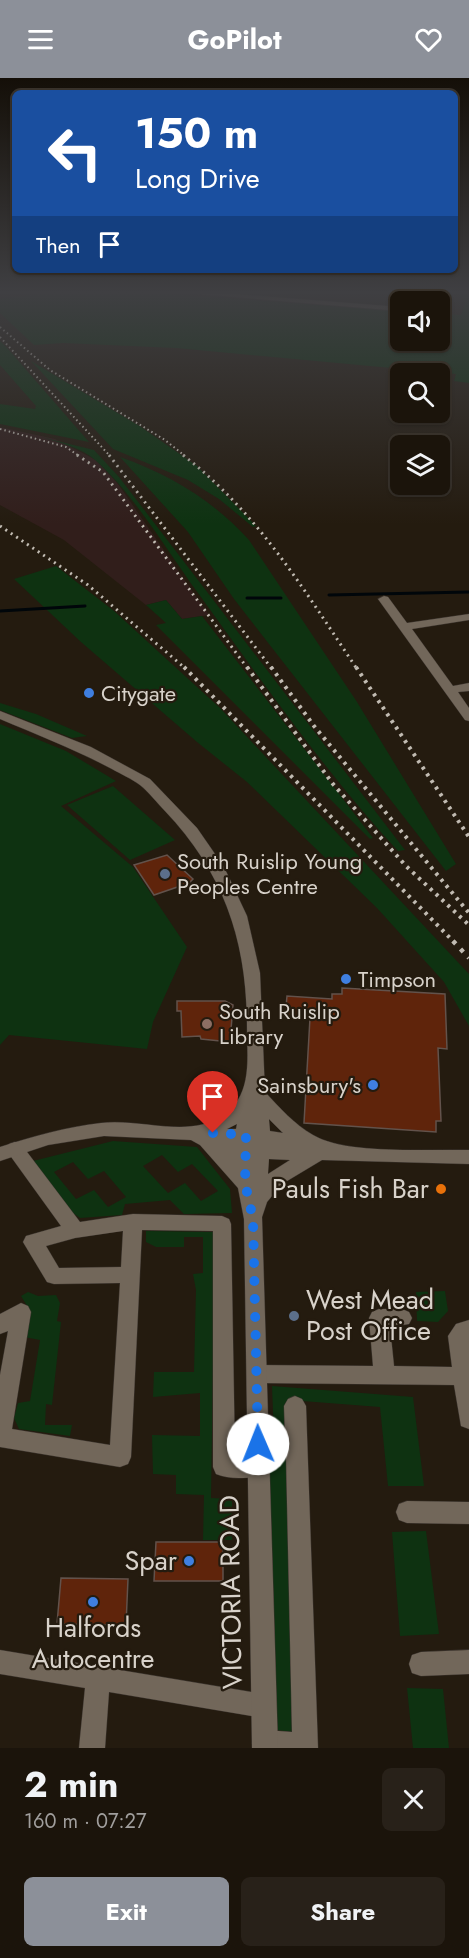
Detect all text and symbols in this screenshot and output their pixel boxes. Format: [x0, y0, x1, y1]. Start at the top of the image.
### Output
text: GoPilot [188, 20, 282, 59]
icon: menu [24, 23, 57, 56]
icon: heart [412, 23, 445, 56]
text: 150 m [135, 103, 258, 164]
icon: left [36, 114, 114, 192]
text: Long Drive [135, 159, 260, 198]
icon: arrive [93, 228, 126, 261]
text: Then [36, 229, 81, 261]
map controls [390, 291, 450, 495]
button: sound [390, 291, 450, 351]
button: search [390, 363, 450, 423]
button: layers [390, 435, 450, 495]
place label: Citygate [101, 677, 176, 709]
marker: Citygate [82, 686, 96, 700]
place label: South Ruislip Young Peoples Centre [177, 845, 362, 902]
marker: South Ruislip Young Peoples Centre [158, 867, 172, 881]
place label: Timpson [358, 963, 436, 995]
marker: Timpson [339, 972, 353, 986]
place label: South Ruislip Library [219, 995, 340, 1052]
marker: South Ruislip Library [200, 1017, 214, 1031]
place label: Sainsbury's [257, 1069, 361, 1101]
pin [187, 1071, 238, 1133]
marker: Sainsbury's [366, 1078, 380, 1092]
icon: arrive [196, 1080, 229, 1113]
place label: Pauls Fish Bar [272, 1169, 430, 1208]
marker: Pauls Fish Bar [434, 1182, 448, 1196]
place label: West Mead Post Office [306, 1280, 434, 1350]
marker: West Mead Post Office [287, 1309, 301, 1323]
position arrow [226, 1412, 290, 1476]
street label: VICTORIA ROAD [209, 1495, 252, 1689]
place label: Spar [125, 1541, 178, 1580]
marker: Spar [182, 1554, 196, 1568]
marker: Halfords Autocentre [86, 1595, 100, 1609]
place label: Halfords Autocentre [32, 1608, 154, 1678]
text: 2 min [24, 1758, 119, 1810]
button: close [382, 1768, 445, 1831]
text: 160 m · 07:27 [24, 1807, 147, 1836]
button: Exit [24, 1877, 229, 1946]
button: Share [241, 1877, 445, 1946]

